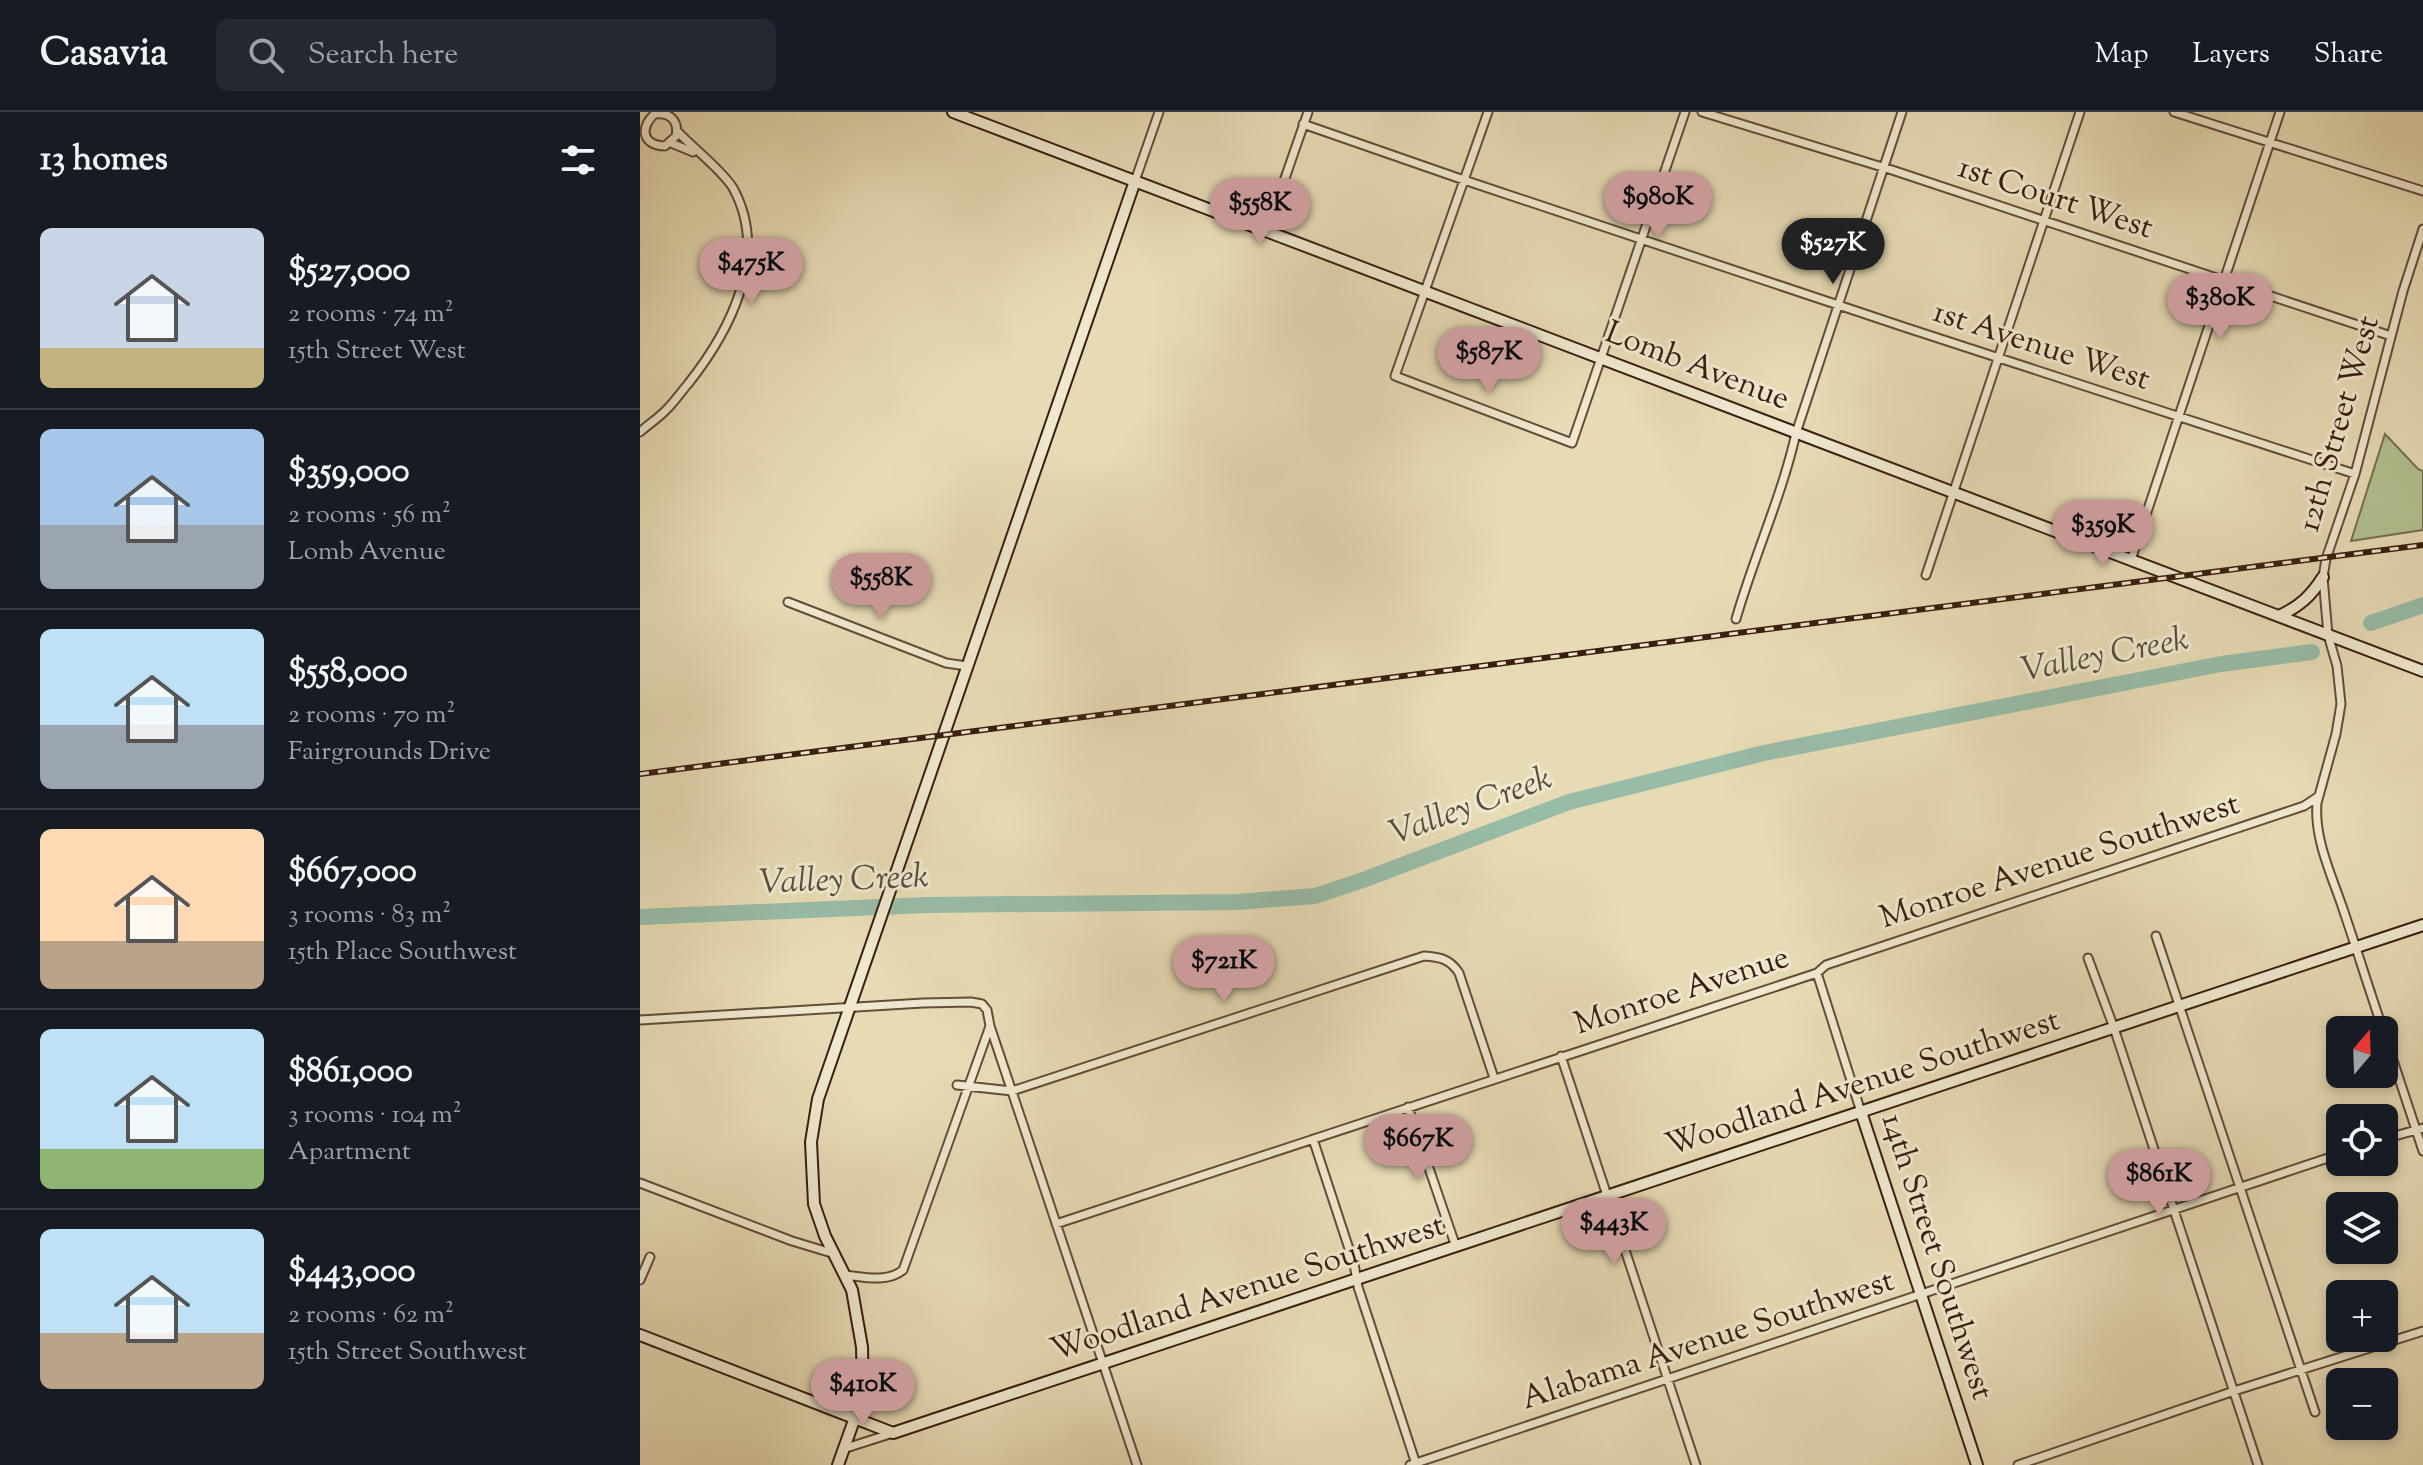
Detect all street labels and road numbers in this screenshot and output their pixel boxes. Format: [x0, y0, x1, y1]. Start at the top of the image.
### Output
street label: 1st Court West [1952, 146, 2159, 252]
street label: 1st Avenue West [1927, 290, 2156, 404]
street label: Lomb Avenue [1598, 311, 1796, 423]
street label: 12th Street West [2287, 311, 2393, 537]
street label: Monroe Avenue Southwest [1874, 782, 2246, 942]
street label: Monroe Avenue [1569, 936, 1795, 1048]
street label: Woodland Avenue Southwest [1660, 998, 2066, 1170]
street label: 14th Street Southwest [1868, 1108, 2004, 1406]
street label: Woodland Avenue Southwest [1045, 1203, 1451, 1375]
street label: Alabama Avenue Southwest [1516, 1259, 1900, 1423]

